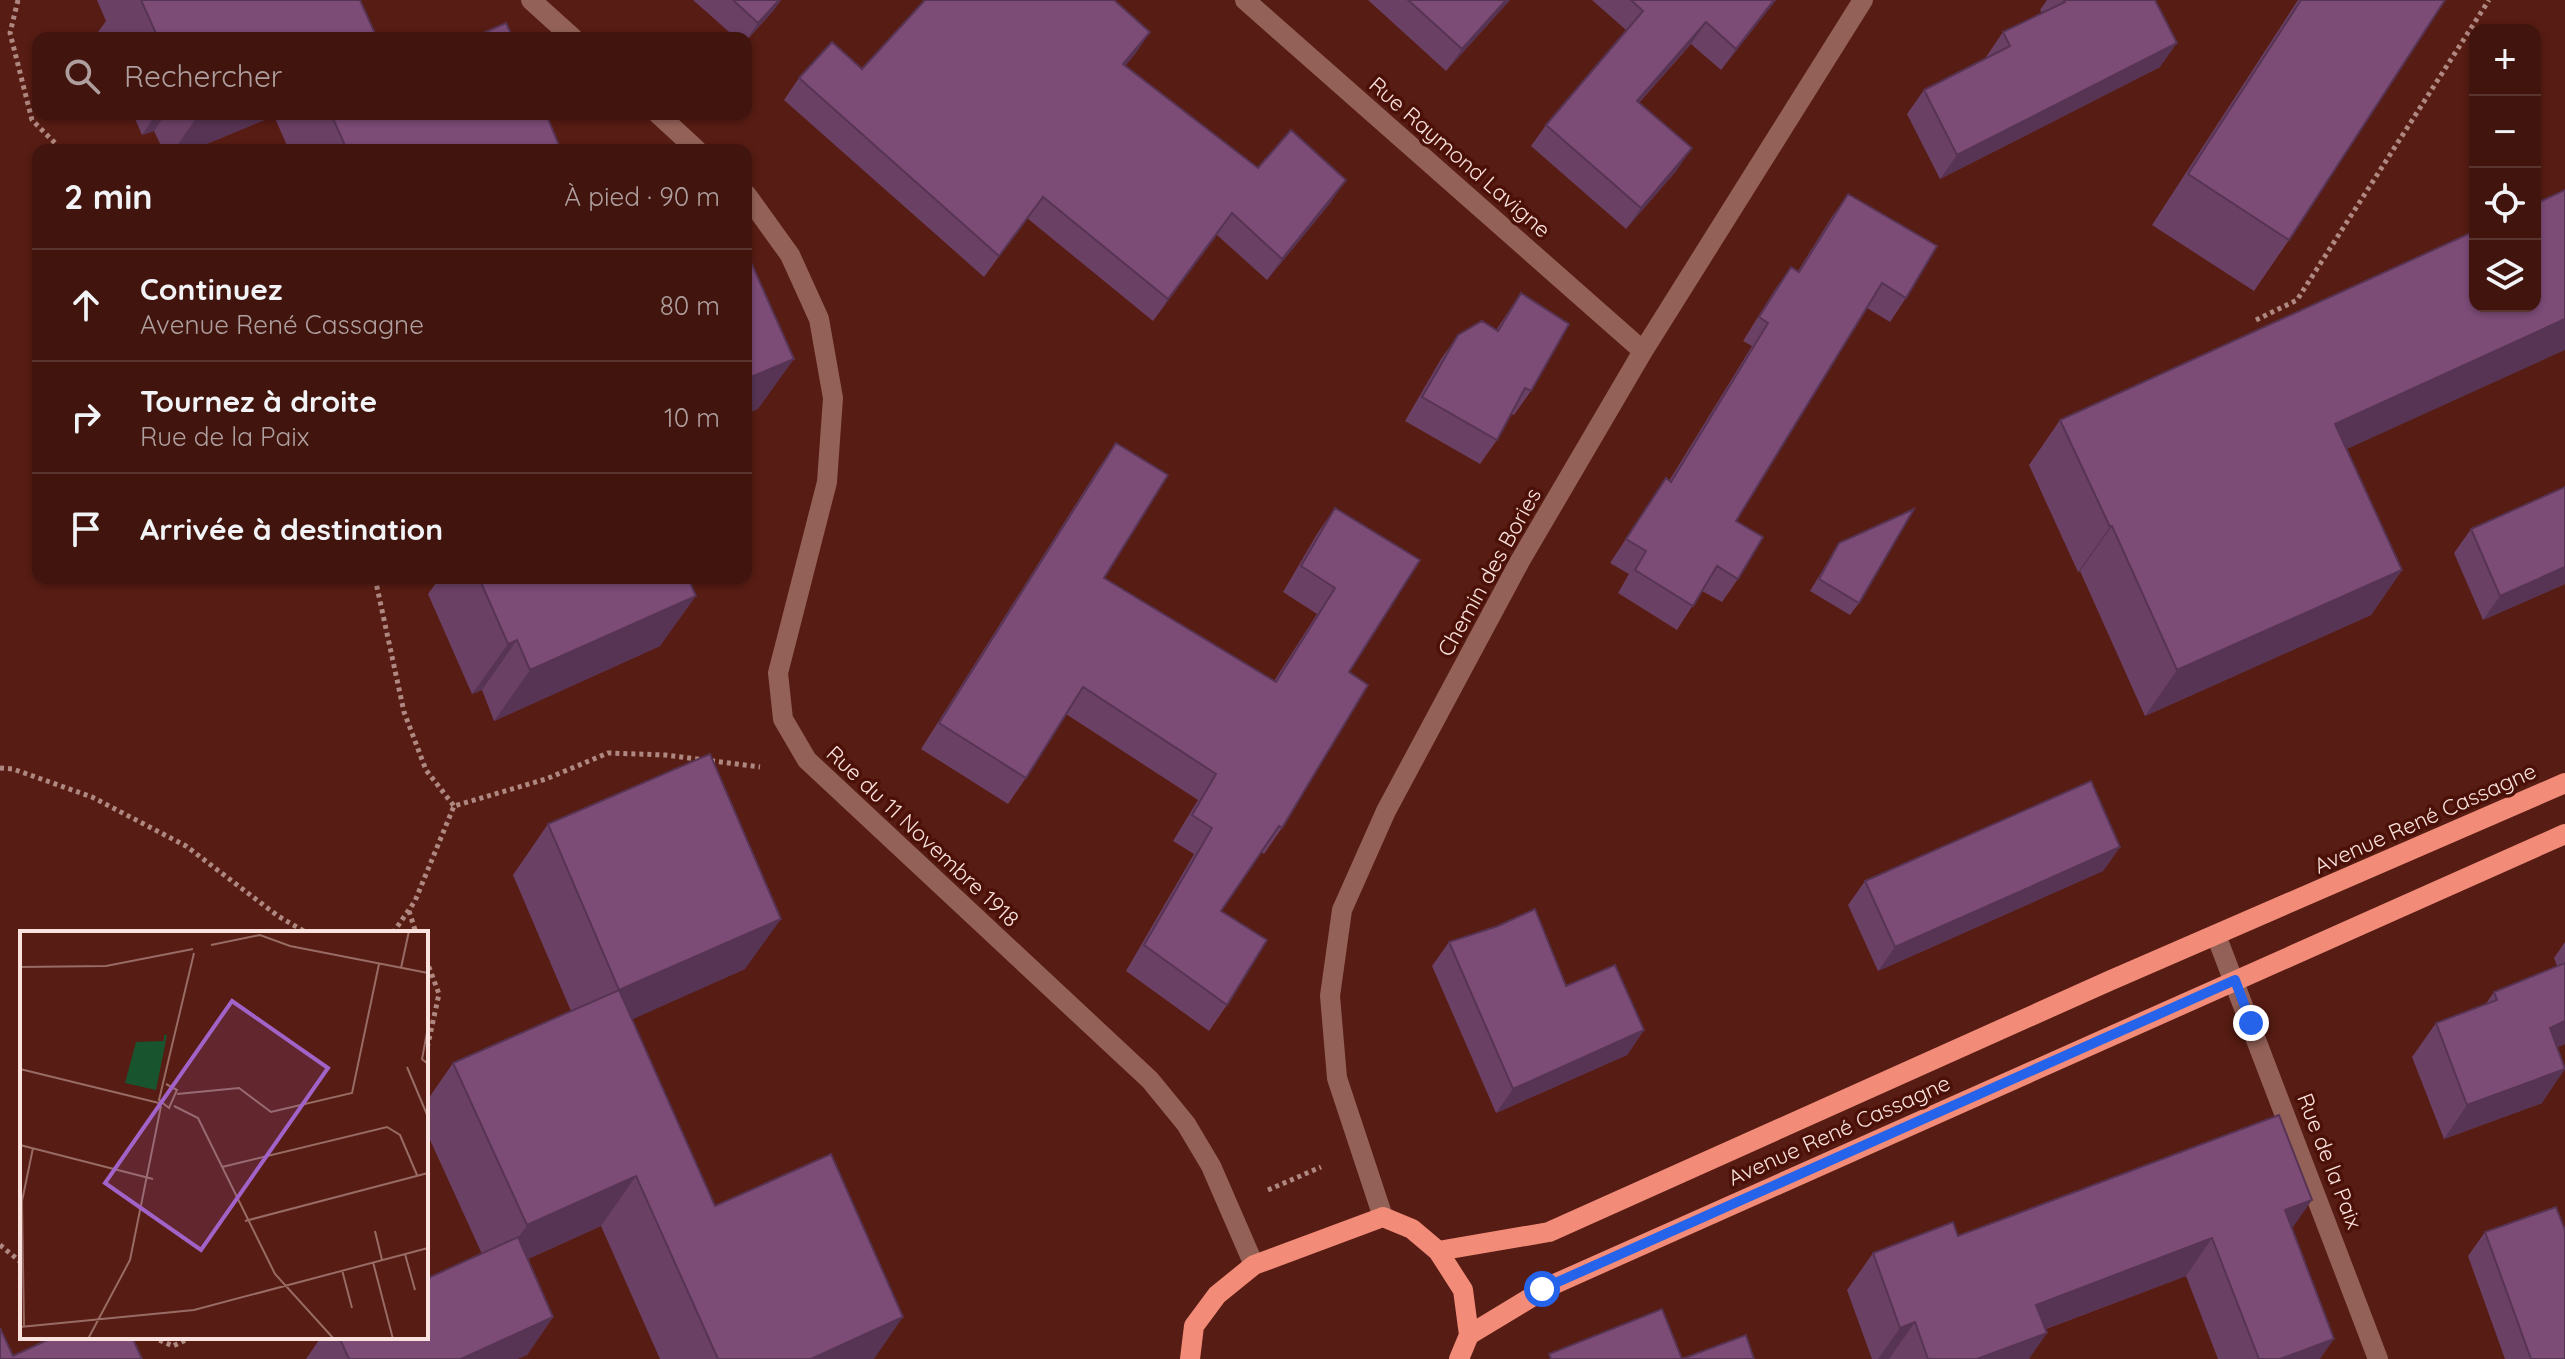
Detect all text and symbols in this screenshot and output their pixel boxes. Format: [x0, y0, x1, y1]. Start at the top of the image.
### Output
map controls [2469, 24, 2541, 312]
button: + [2469, 24, 2541, 96]
search box [32, 32, 752, 120]
icon: search [60, 54, 104, 98]
text: Rechercher [124, 57, 282, 95]
street label: Rue Raymond Lavigne [1363, 70, 1557, 244]
button: − [2469, 96, 2541, 168]
button: locate [2469, 168, 2541, 240]
text: 2 min [64, 175, 153, 218]
text: À pied · 90 m [564, 180, 720, 213]
button: layers [2469, 240, 2541, 312]
text: Continuez [140, 270, 282, 308]
icon: ahead [64, 283, 108, 327]
text: 80 m [660, 289, 720, 322]
text: Avenue René Cassagne [140, 308, 424, 341]
text: Tournez à droite [140, 382, 377, 420]
icon: right [64, 395, 108, 439]
text: 10 m [664, 401, 720, 434]
text: Rue de la Paix [140, 420, 309, 453]
street label: Chemin des Bories [1431, 483, 1547, 661]
icon: arrive [64, 507, 108, 551]
text: Arrivée à destination [140, 510, 443, 548]
street label: Rue du 11 Novembre 1918 [821, 739, 1025, 933]
street label: Avenue René Cassagne [2310, 756, 2540, 880]
inset map [20, 931, 428, 1339]
route end [2233, 1005, 2269, 1041]
street label: Avenue René Cassagne [1724, 1068, 1954, 1192]
street label: Rue de la Paix [2291, 1089, 2369, 1233]
route start [1524, 1271, 1560, 1307]

